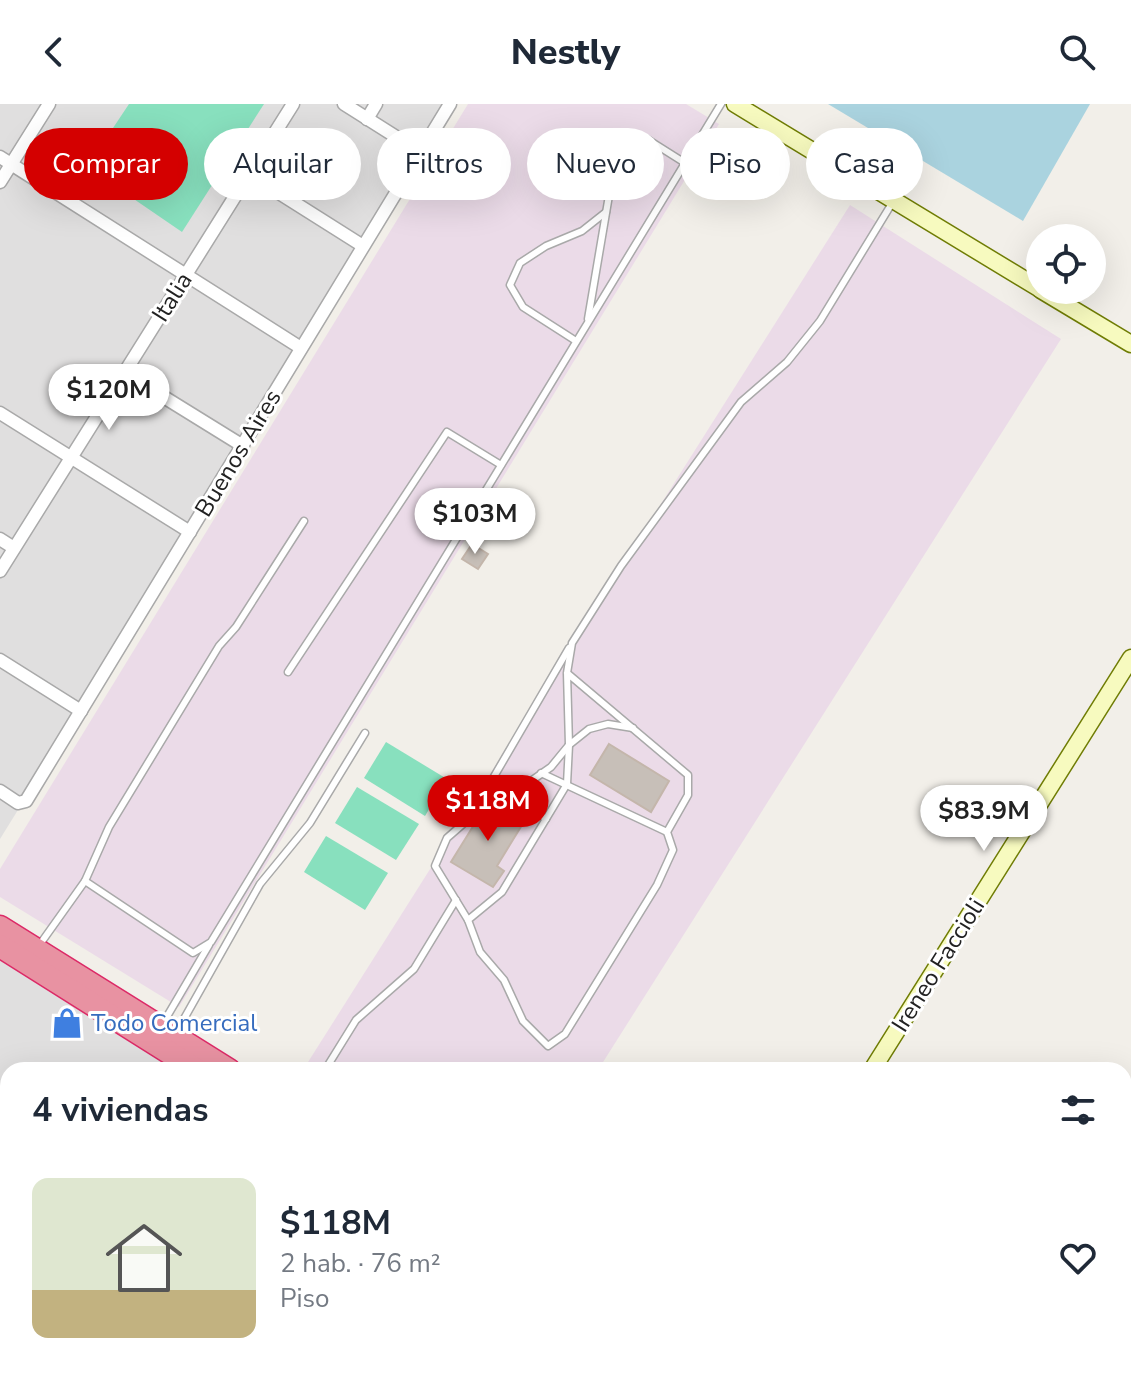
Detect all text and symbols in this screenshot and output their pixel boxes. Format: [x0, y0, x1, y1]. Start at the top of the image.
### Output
text: Nestly [511, 28, 620, 77]
icon: back [32, 30, 76, 74]
icon: search [1055, 30, 1099, 74]
chip: Comprar [24, 128, 188, 200]
chip: Alquilar [204, 128, 361, 200]
chip: Filtros [377, 128, 511, 200]
chip: Nuevo [527, 128, 664, 200]
chip: Piso [680, 128, 790, 200]
chip: Casa [806, 128, 923, 200]
map controls [1026, 224, 1106, 304]
button: locate [1026, 224, 1106, 304]
street label: Italia [144, 266, 200, 328]
pin: $120M [53, 364, 165, 432]
text: $120M [67, 372, 151, 407]
street label: Buenos Aires [187, 383, 289, 523]
pin: $103M [419, 488, 531, 556]
text: $103M [433, 496, 517, 531]
pin: $118M [432, 775, 544, 843]
text: $118M [446, 783, 530, 818]
pin: $83.9M [919, 785, 1049, 853]
text: $83.9M [938, 793, 1030, 828]
street label: Ireneo Faccioli [884, 892, 992, 1038]
shop icon: Todo Comercial [50, 1006, 84, 1040]
place label: Todo Comercial [91, 1007, 257, 1039]
text: 4 viviendas [32, 1087, 209, 1133]
icon: filters [1056, 1088, 1100, 1132]
text: $118M [280, 1200, 391, 1246]
icon: home [96, 1210, 192, 1306]
icon: heart [1056, 1236, 1100, 1280]
text: 2 hab. · 76 m² [280, 1246, 441, 1281]
text: Piso [280, 1281, 329, 1316]

